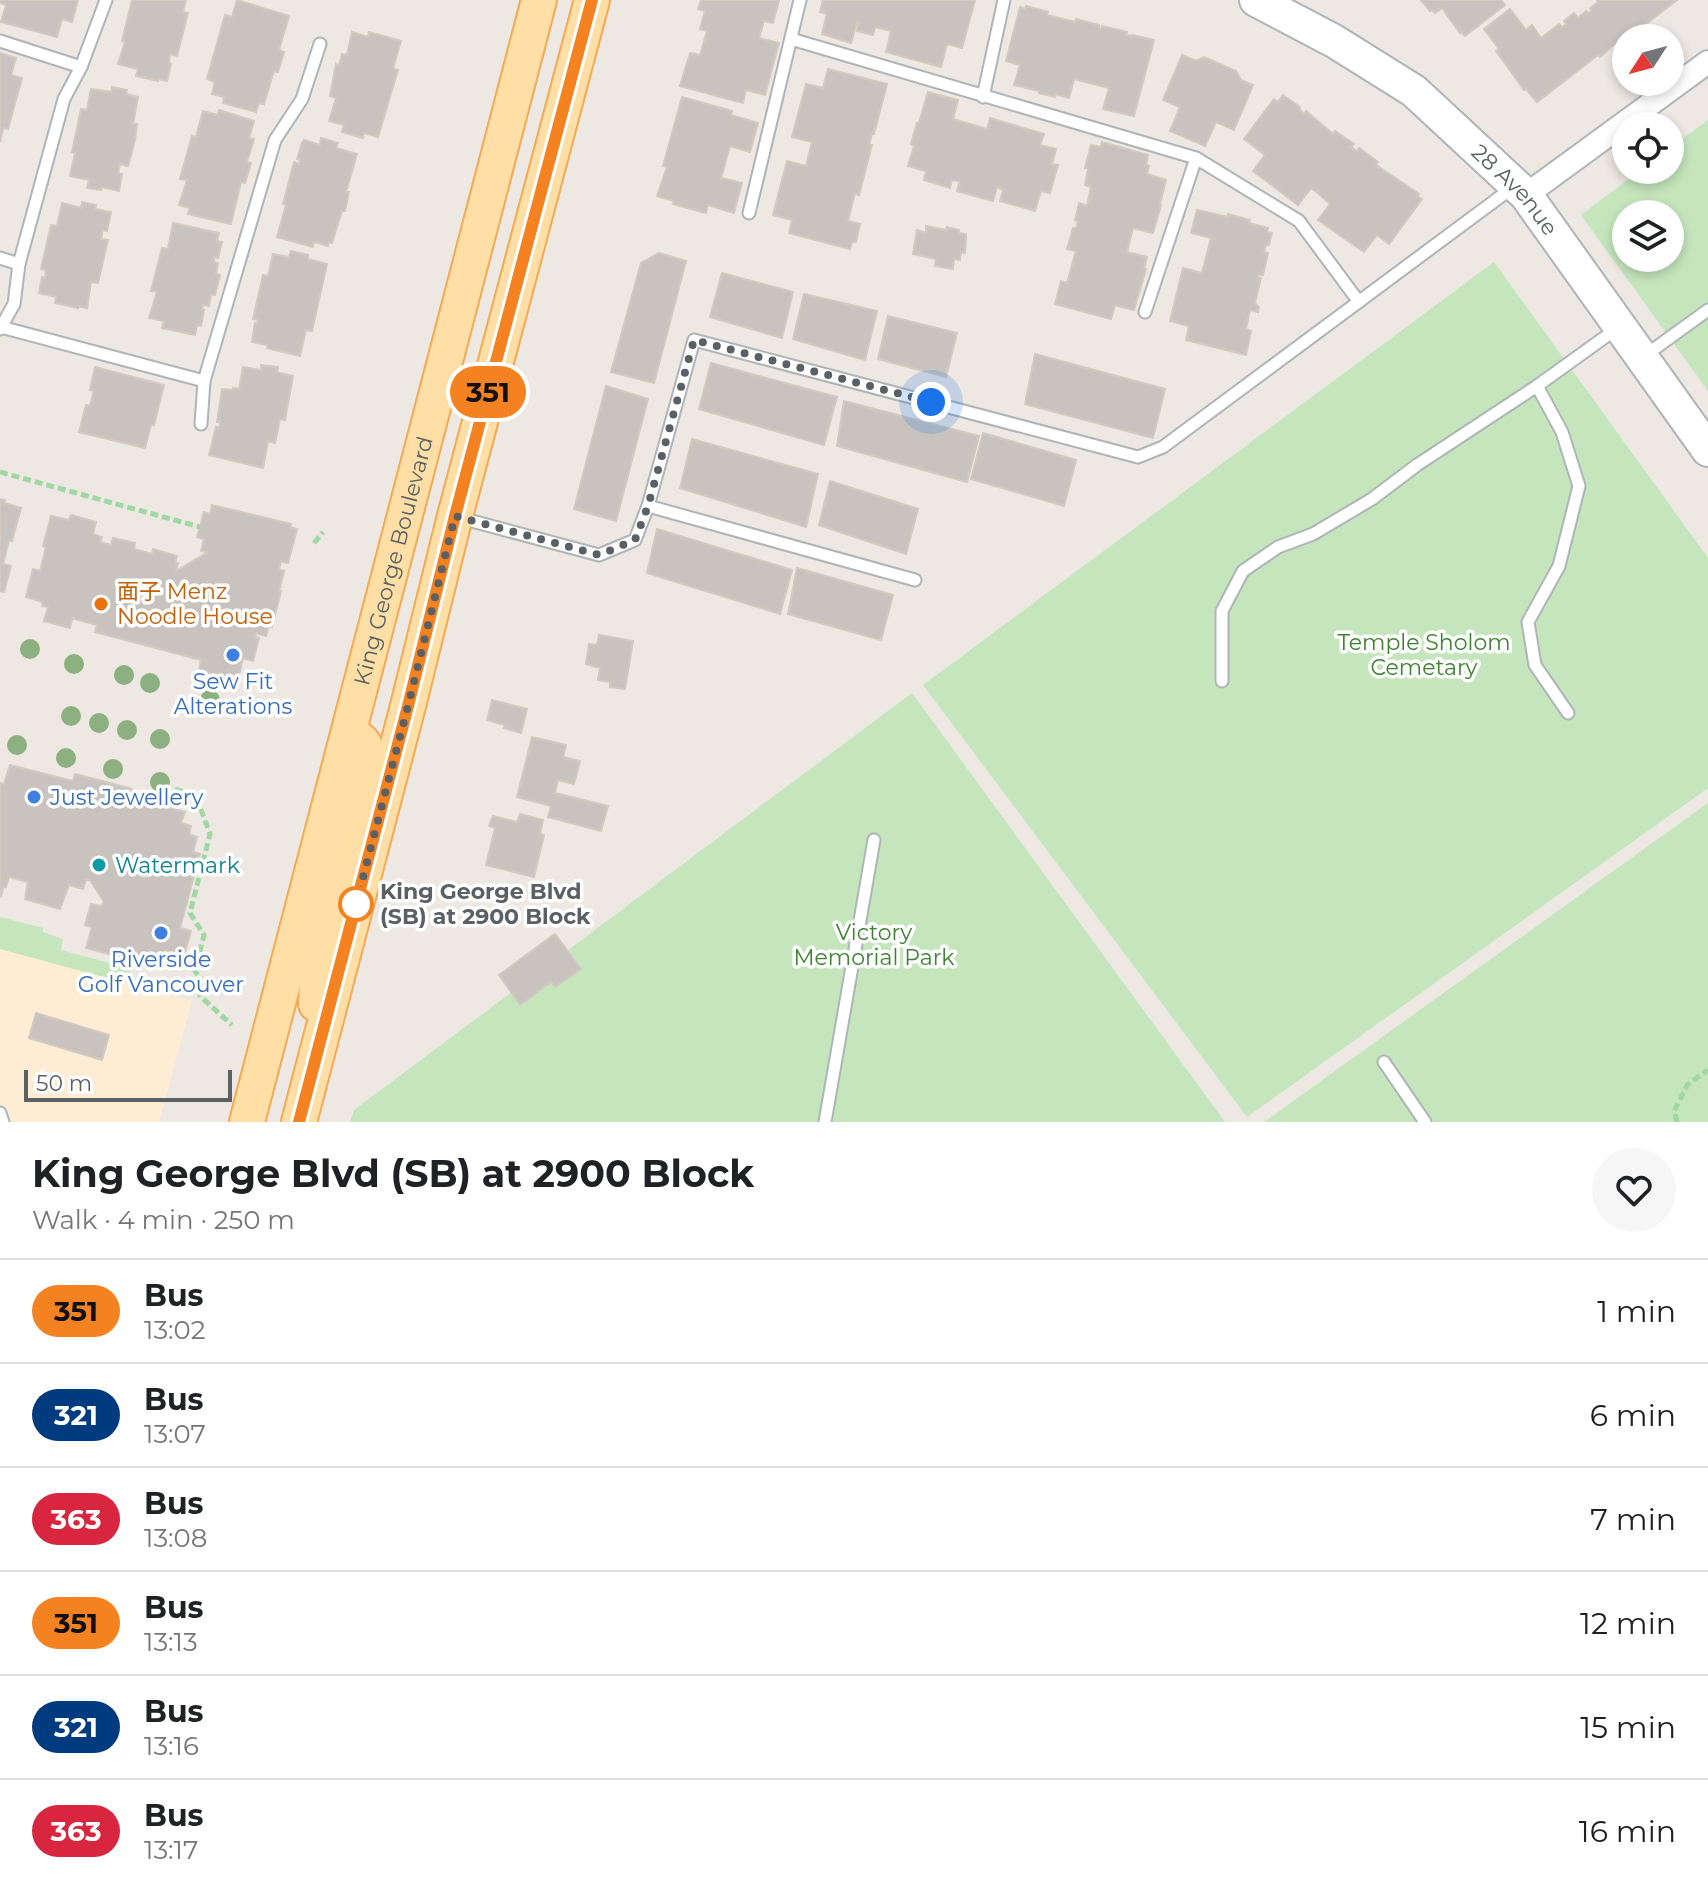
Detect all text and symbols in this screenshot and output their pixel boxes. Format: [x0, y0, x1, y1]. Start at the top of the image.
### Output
north arrow [1612, 24, 1684, 96]
map controls [1612, 24, 1684, 272]
button: locate [1612, 112, 1684, 184]
street label: 28 Avenue [1466, 138, 1564, 241]
button: layers [1612, 200, 1684, 272]
line badge: 351 [442, 366, 534, 418]
text: 351 [466, 375, 510, 409]
your location [911, 382, 951, 422]
street label: King George Boulevard [348, 433, 438, 688]
place label: 面子 Menz Noodle House [117, 578, 273, 630]
marker: 面子 Menz Noodle House [92, 595, 110, 613]
park label: Temple Sholom Cemetary [1337, 629, 1511, 681]
marker: Sew Fit Alterations [224, 646, 242, 664]
place label: Sew Fit Alterations [174, 668, 292, 720]
place label: Just Jewellery [49, 784, 203, 811]
marker: Just Jewellery [25, 788, 43, 806]
place label: Watermark [115, 852, 241, 879]
marker: Watermark [90, 856, 108, 874]
place label: King George Blvd (SB) at 2900 Block [380, 878, 591, 930]
marker: King George Blvd (SB) at 2900 Block [339, 887, 373, 921]
park label: Victory Memorial Park [794, 919, 955, 971]
marker: Riverside Golf Vancouver [152, 924, 170, 942]
place label: Riverside Golf Vancouver [78, 946, 244, 998]
scale bar [24, 1066, 232, 1102]
text: 50 m [36, 1070, 92, 1097]
button: heart [1592, 1148, 1676, 1232]
text: King George Blvd (SB) at 2900 Block [32, 1150, 754, 1197]
text: Walk · 4 min · 250 m [32, 1204, 295, 1236]
text: Bus [144, 1277, 204, 1314]
text: 1 min [1597, 1293, 1676, 1330]
text: 351 [54, 1294, 98, 1328]
text: 13:02 [144, 1314, 206, 1346]
text: Bus [144, 1381, 204, 1418]
text: 6 min [1590, 1397, 1676, 1434]
text: 321 [54, 1398, 98, 1432]
text: 13:07 [144, 1418, 206, 1450]
text: Bus [144, 1485, 204, 1522]
text: 7 min [1590, 1501, 1676, 1538]
text: 363 [51, 1502, 102, 1536]
text: 13:08 [144, 1522, 207, 1554]
text: Bus [144, 1589, 204, 1626]
text: 12 min [1580, 1605, 1676, 1642]
text: 351 [54, 1606, 98, 1640]
text: 13:13 [144, 1626, 198, 1658]
text: Bus [144, 1693, 204, 1730]
text: 15 min [1580, 1709, 1676, 1746]
text: 321 [54, 1710, 98, 1744]
text: 13:16 [144, 1730, 199, 1762]
text: Bus [144, 1797, 204, 1834]
text: 16 min [1579, 1813, 1676, 1850]
text: 363 [51, 1814, 102, 1848]
text: 13:17 [144, 1834, 198, 1866]

